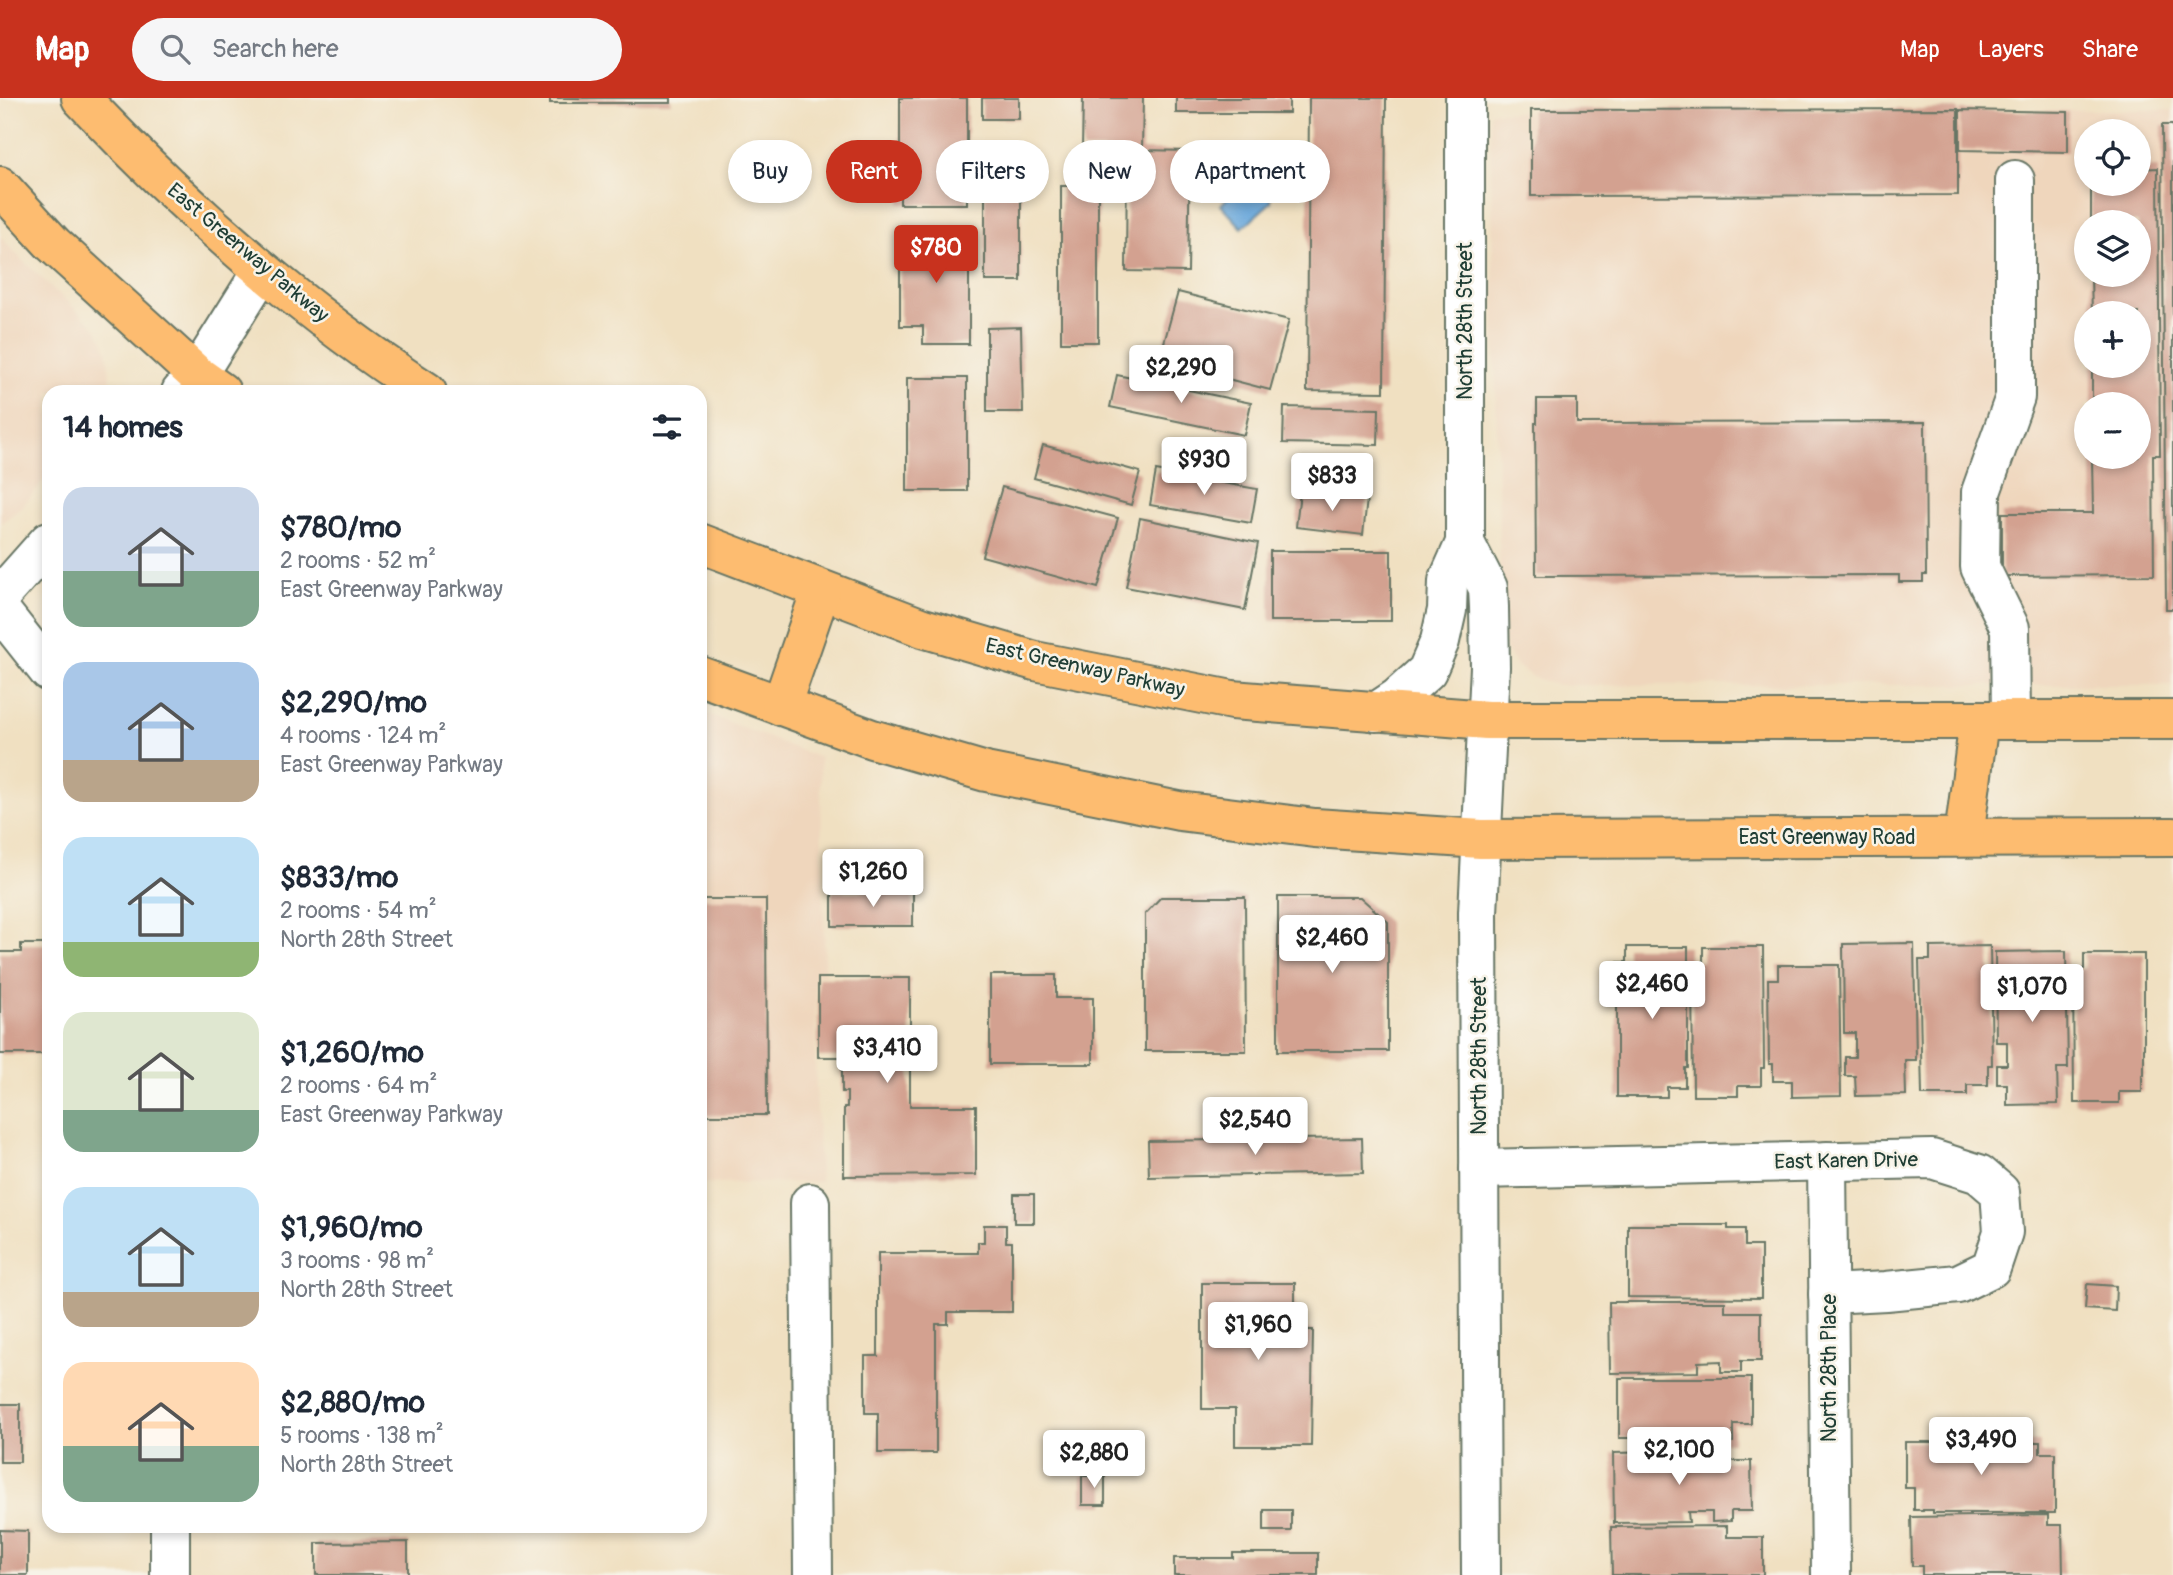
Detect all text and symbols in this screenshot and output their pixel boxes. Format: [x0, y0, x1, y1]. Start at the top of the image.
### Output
search box [132, 18, 622, 81]
text: Map [35, 29, 90, 70]
icon: search [156, 30, 194, 68]
text: Search here [212, 33, 339, 65]
text: Map [1900, 35, 1940, 64]
text: Layers [1978, 35, 2044, 64]
text: Share [2082, 35, 2138, 64]
map controls [2074, 119, 2151, 469]
button: locate [2074, 119, 2151, 196]
chip: Buy [728, 140, 812, 203]
chip: Rent [826, 140, 922, 203]
chip: Filters [936, 140, 1049, 203]
chip: New [1063, 140, 1156, 203]
chip: Apartment [1170, 140, 1330, 203]
street label: East Greenway Parkway [161, 177, 335, 329]
button: layers [2074, 210, 2151, 287]
pin: $780 [895, 226, 977, 285]
text: $780 [910, 233, 962, 262]
street label: North 28th Street [1452, 241, 1479, 400]
button: + [2074, 301, 2151, 378]
pin: $2,290 [1124, 345, 1238, 405]
text: $2,290 [1145, 353, 1217, 382]
button: − [2074, 392, 2151, 469]
icon: filters [648, 408, 686, 446]
text: 14 homes [63, 409, 183, 446]
pin: $930 [1163, 438, 1245, 497]
text: $930 [1178, 445, 1230, 474]
pin: $833 [1291, 454, 1373, 513]
text: $833 [1307, 461, 1357, 490]
text: $780/mo [280, 509, 401, 546]
icon: home [119, 515, 203, 599]
text: 2 rooms · 52 m² [280, 546, 436, 575]
text: East Greenway Parkway [280, 575, 503, 604]
street label: East Greenway Parkway [983, 632, 1187, 704]
text: $2,290/mo [280, 684, 427, 721]
icon: home [119, 690, 203, 774]
text: 4 rooms · 124 m² [280, 721, 446, 750]
text: East Greenway Parkway [280, 750, 503, 779]
street label: East Greenway Road [1738, 824, 1916, 851]
pin: $1,260 [816, 850, 930, 909]
text: $1,260 [838, 857, 908, 886]
text: $833/mo [280, 859, 398, 896]
icon: home [119, 865, 203, 949]
text: 2 rooms · 54 m² [280, 896, 437, 925]
pin: $2,460 [1275, 916, 1389, 975]
text: $2,460 [1295, 923, 1369, 952]
text: North 28th Street [280, 925, 453, 954]
pin: $2,460 [1595, 962, 1709, 1021]
pin: $1,070 [1975, 964, 2089, 1024]
text: $2,460 [1615, 969, 1689, 998]
text: $1,070 [1997, 972, 2067, 1001]
street label: North 28th Street [1466, 976, 1493, 1135]
pin: $3,410 [830, 1026, 944, 1085]
text: $3,410 [852, 1033, 922, 1062]
text: $1,260/mo [280, 1034, 424, 1071]
icon: home [119, 1040, 203, 1124]
text: 2 rooms · 64 m² [280, 1071, 437, 1100]
pin: $2,540 [1198, 1098, 1312, 1157]
text: East Greenway Parkway [280, 1100, 503, 1129]
text: $2,540 [1219, 1105, 1291, 1134]
street label: East Karen Drive [1774, 1146, 1919, 1176]
text: $1,960/mo [280, 1209, 423, 1246]
icon: home [119, 1215, 203, 1299]
text: 3 rooms · 98 m² [280, 1246, 434, 1275]
text: North 28th Street [280, 1275, 453, 1304]
street label: North 28th Place [1816, 1293, 1843, 1442]
pin: $1,960 [1201, 1302, 1315, 1362]
text: $1,960 [1224, 1310, 1292, 1339]
text: $2,880/mo [280, 1384, 425, 1421]
icon: home [119, 1390, 203, 1474]
pin: $3,490 [1924, 1418, 2038, 1477]
text: 5 rooms · 138 m² [280, 1421, 444, 1450]
text: $3,490 [1945, 1425, 2017, 1454]
pin: $2,100 [1622, 1428, 1736, 1487]
pin: $2,880 [1037, 1430, 1151, 1490]
text: $2,100 [1643, 1435, 1715, 1464]
text: $2,880 [1059, 1438, 1129, 1467]
text: North 28th Street [280, 1450, 453, 1479]

